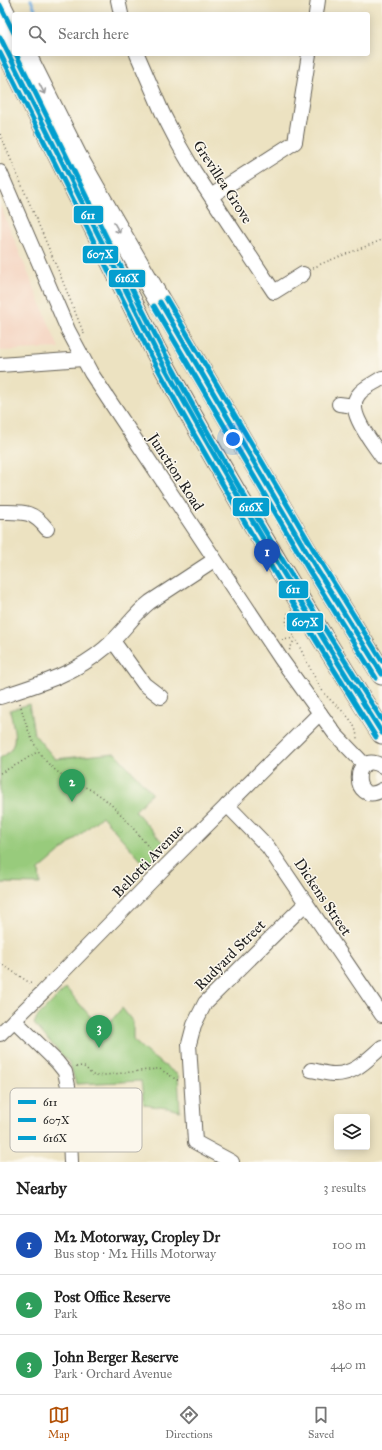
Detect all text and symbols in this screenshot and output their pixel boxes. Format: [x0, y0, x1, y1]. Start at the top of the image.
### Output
search box [12, 12, 370, 56]
icon: search [26, 23, 48, 45]
text: Search here [58, 25, 129, 43]
one-way arrow [39, 83, 46, 95]
street label: Grevillea Grove [190, 137, 256, 227]
line badge: 611 [73, 205, 104, 224]
text: 611 [81, 209, 96, 222]
one-way arrow [113, 222, 121, 234]
line badge: 607X [82, 245, 119, 264]
text: 607X [87, 248, 114, 261]
line badge: 616X [108, 269, 146, 288]
text: 616X [115, 272, 139, 285]
street label: Junction Road [142, 428, 208, 515]
your location [223, 429, 243, 449]
line badge: 616X [232, 497, 270, 517]
text: 616X [239, 501, 263, 514]
pin: 1 [254, 539, 280, 572]
line badge: 611 [278, 580, 309, 599]
text: 611 [286, 583, 301, 596]
line badge: 607X [286, 612, 324, 632]
text: 607X [292, 616, 319, 629]
pin: 2 [59, 769, 85, 802]
street label: Bellotti Avenue [109, 821, 187, 901]
street label: Dickens Street [291, 855, 356, 940]
street label: Rudyard Street [191, 915, 270, 994]
pin: 3 [86, 1015, 112, 1048]
legend [10, 1088, 142, 1152]
text: 611 [43, 1096, 57, 1109]
text: 607X [43, 1114, 70, 1127]
map controls [334, 1114, 370, 1150]
button: layers [334, 1114, 370, 1150]
text: 616X [43, 1132, 68, 1145]
text: Nearby [16, 1178, 67, 1199]
text: 3 results [323, 1180, 366, 1196]
text: M2 Motorway, Cropley Dr [54, 1228, 220, 1246]
text: 1 [26, 1237, 32, 1253]
text: 100 m [332, 1237, 366, 1253]
text: Bus stop · M2 Hills Motorway [54, 1246, 216, 1262]
text: Post Office Reserve [54, 1288, 171, 1306]
text: 2 [26, 1297, 32, 1313]
text: 280 m [331, 1297, 366, 1313]
text: Park [54, 1306, 78, 1322]
text: John Berger Reserve [54, 1348, 178, 1366]
text: 3 [26, 1357, 32, 1373]
text: 440 m [330, 1357, 366, 1373]
text: Park · Orchard Avenue [54, 1366, 172, 1382]
tab: Map [48, 1404, 70, 1441]
tab: Directions [165, 1404, 213, 1441]
tab: Saved [308, 1404, 334, 1441]

